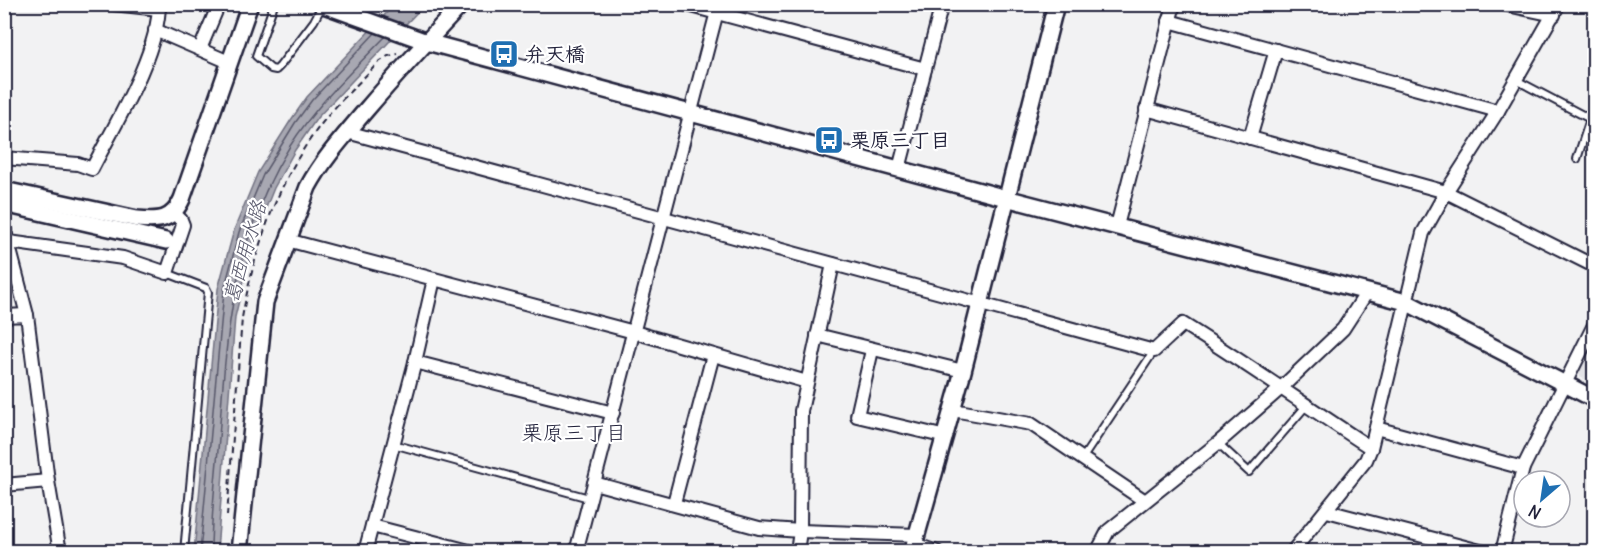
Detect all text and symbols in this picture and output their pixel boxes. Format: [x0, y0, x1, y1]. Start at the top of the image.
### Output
bus stop icon: 弁天橋 [488, 38, 520, 70]
place label: 弁天橋 [525, 41, 585, 66]
bus stop icon: 栗原三丁目 [813, 124, 845, 156]
place label: 栗原三丁目 [850, 127, 950, 152]
water label: 葛西用水路 [217, 197, 272, 306]
district label: 栗原三丁目 [522, 419, 627, 446]
north arrow [1512, 469, 1572, 529]
text: N [1525, 501, 1544, 524]

